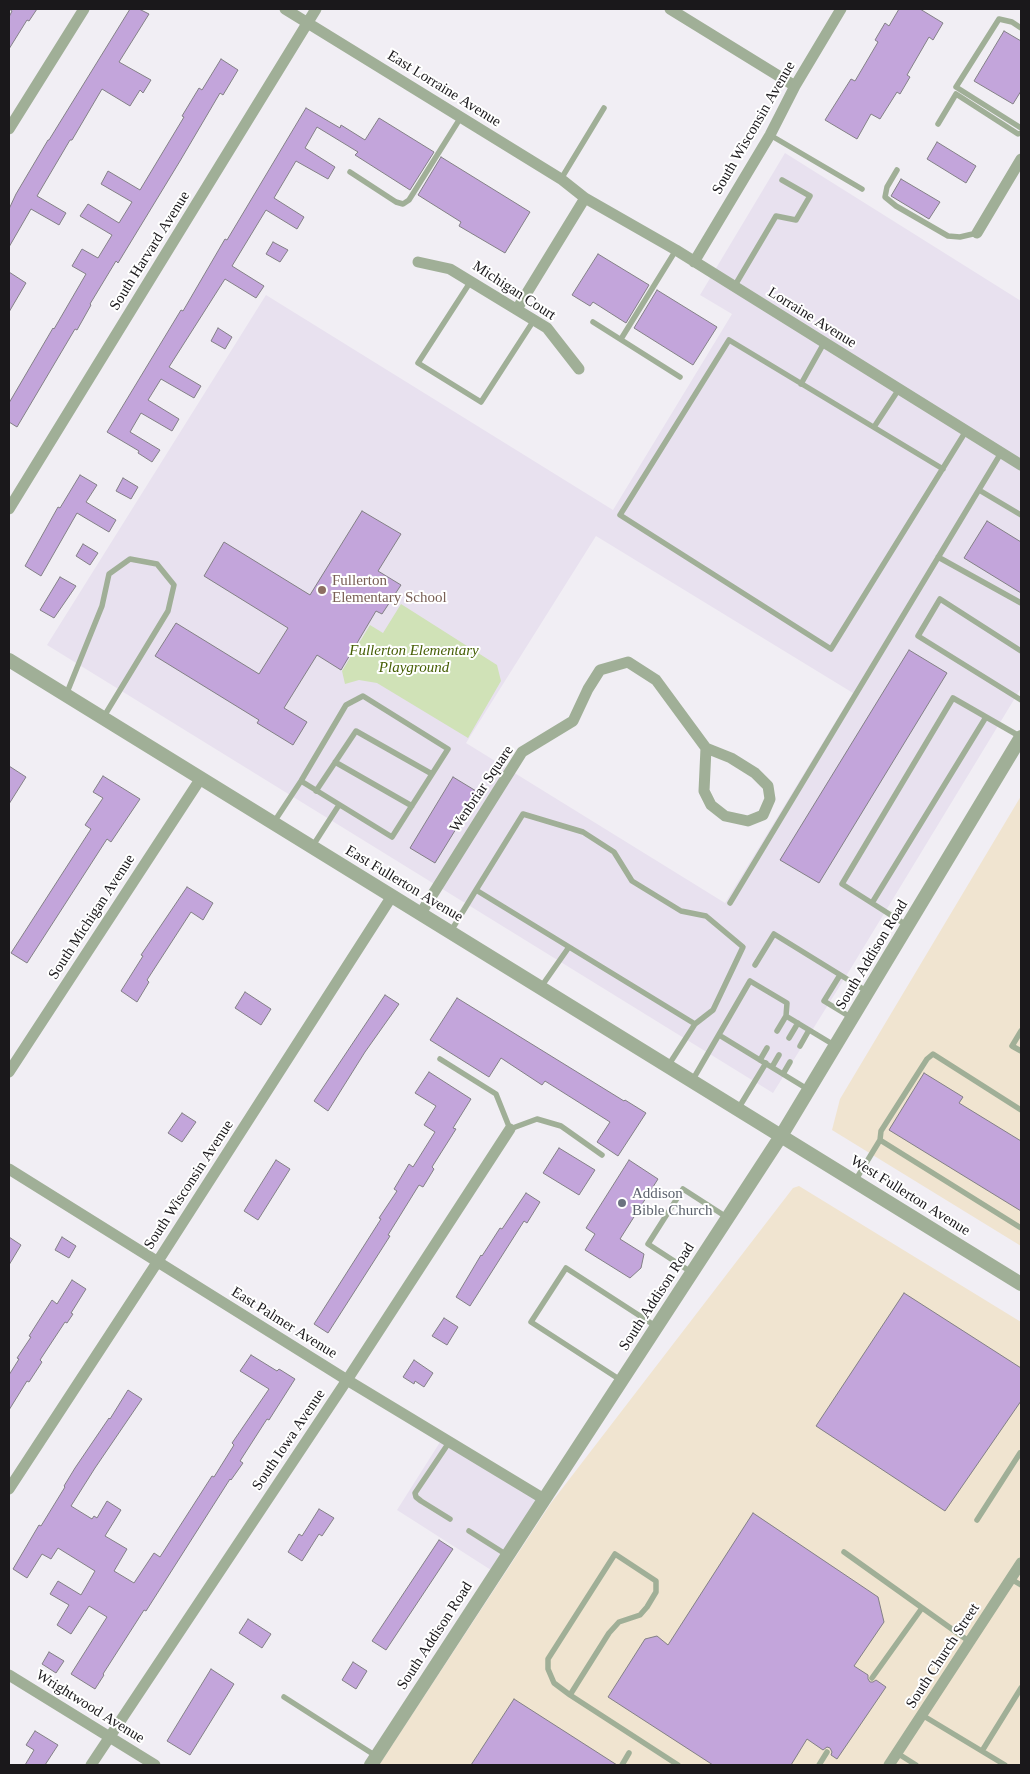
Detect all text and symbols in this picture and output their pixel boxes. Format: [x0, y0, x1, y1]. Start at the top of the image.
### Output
street label: East Lorraine Avenue [384, 47, 504, 131]
street label: South Wisconsin Avenue [709, 58, 799, 198]
street label: South Harvard Avenue [106, 188, 194, 314]
street label: Michigan Court [469, 257, 559, 325]
street label: Lorraine Avenue [764, 284, 860, 352]
place label: Fullerton Elementary School [332, 572, 447, 607]
marker: Fullerton Elementary School [316, 584, 328, 596]
park label: Fullerton Elementary Playground [349, 642, 479, 677]
street label: Wenbriar Square [446, 742, 518, 836]
street label: East Fullerton Avenue [342, 842, 466, 926]
street label: South Michigan Avenue [45, 851, 139, 983]
street label: South Addison Road [832, 897, 912, 1013]
street label: South Wisconsin Avenue [140, 1117, 238, 1253]
street label: West Fullerton Avenue [847, 1152, 973, 1240]
place label: Addison Bible Church [632, 1185, 712, 1220]
marker: Addison Bible Church [616, 1197, 628, 1209]
street label: South Addison Road [615, 1240, 699, 1354]
street label: East Palmer Avenue [228, 1283, 340, 1363]
street label: South Iowa Avenue [249, 1386, 329, 1494]
street label: South Addison Road [393, 1579, 477, 1693]
street label: South Church Street [902, 1600, 984, 1712]
street label: Wrightwood Avenue [32, 1666, 148, 1748]

